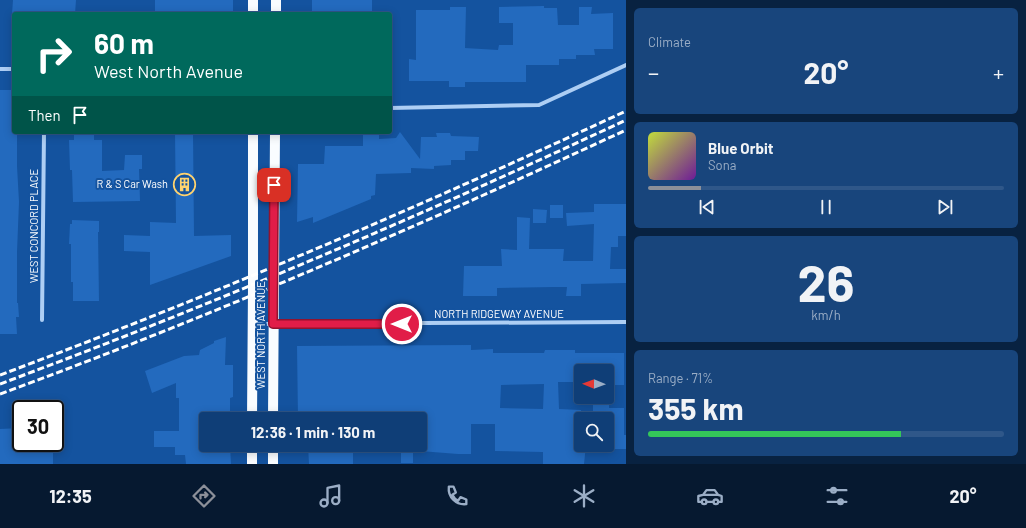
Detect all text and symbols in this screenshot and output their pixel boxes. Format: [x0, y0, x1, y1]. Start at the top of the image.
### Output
text: 60 m [94, 26, 154, 60]
icon: right [28, 28, 80, 80]
text: Climate [648, 34, 691, 50]
text: 20° [803, 54, 849, 90]
text: − [648, 59, 659, 85]
text: + [993, 59, 1004, 85]
text: West North Avenue [94, 60, 243, 82]
icon: arrive [69, 104, 91, 126]
text: Then [28, 106, 61, 124]
text: Blue Orbit [708, 139, 773, 157]
text: Sona [708, 157, 736, 173]
pin [257, 168, 291, 202]
street label: WEST CONCORD PLACE [27, 169, 40, 283]
building icon: R & S Car Wash [171, 171, 197, 197]
icon: arrive [263, 174, 285, 196]
place label: R & S Car Wash [97, 177, 168, 190]
icon: previous [696, 196, 718, 218]
icon: pause [815, 196, 837, 218]
icon: next [934, 196, 956, 218]
text: 26 [797, 250, 855, 312]
street label: WEST NORTH AVENUE [254, 281, 267, 389]
position arrow [381, 303, 423, 345]
street label: NORTH RIDGEWAY AVENUE [434, 307, 564, 320]
text: km/h [811, 307, 841, 323]
north arrow [574, 364, 614, 404]
map controls [574, 364, 614, 452]
text: Range · 71% [648, 370, 713, 386]
text: 355 km [648, 390, 744, 426]
speed limit sign: 30 [12, 400, 64, 452]
button: search [574, 412, 614, 452]
text: 12:36 · 1 min · 130 m [251, 423, 375, 441]
icon: directions [190, 482, 218, 510]
icon: music [317, 482, 345, 510]
icon: phone [443, 482, 471, 510]
icon: climate [570, 482, 598, 510]
icon: car [696, 482, 724, 510]
icon: filters [823, 482, 851, 510]
text: 12:35 [49, 485, 92, 507]
text: 20° [950, 485, 977, 507]

